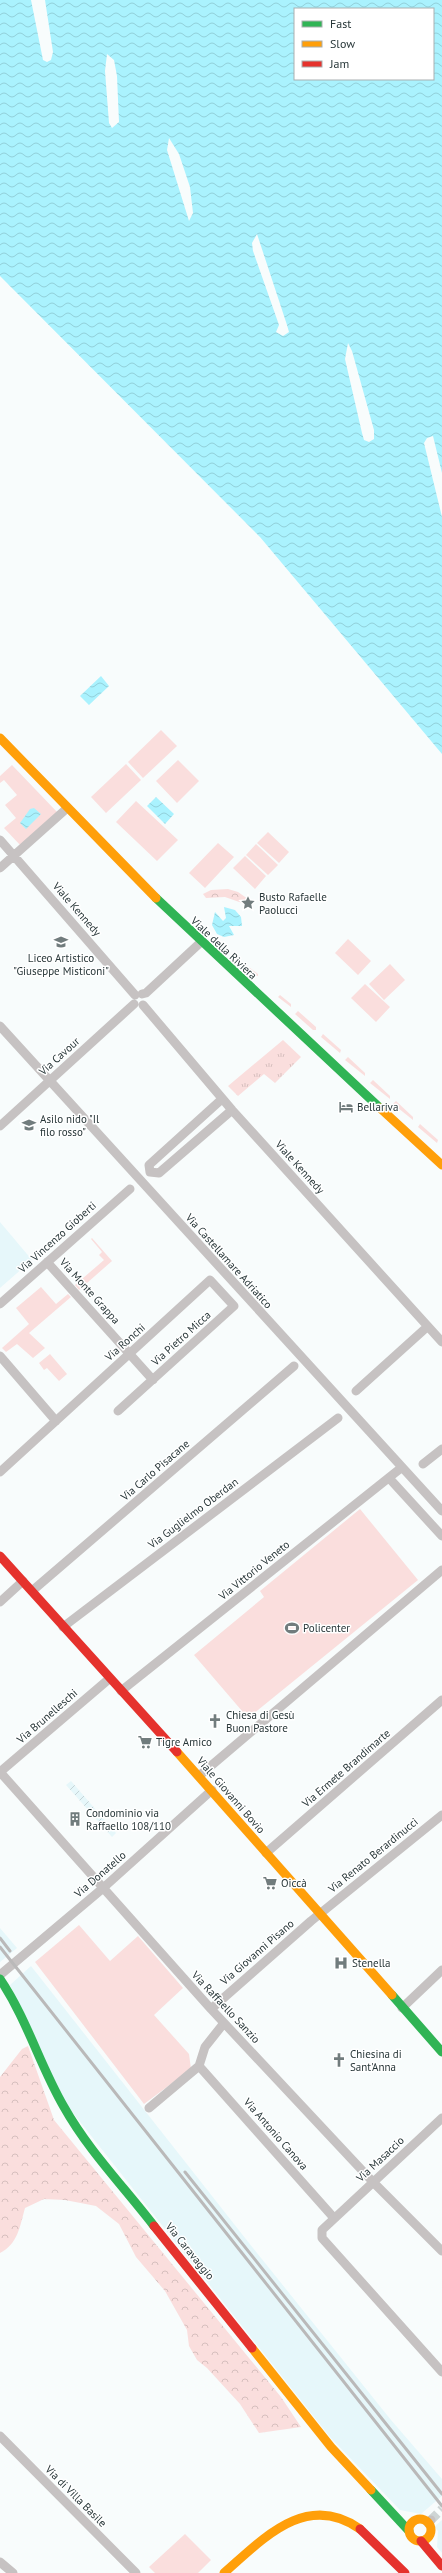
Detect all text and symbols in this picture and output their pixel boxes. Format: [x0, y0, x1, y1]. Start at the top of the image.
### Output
legend [294, 8, 434, 80]
text: Fast [330, 16, 351, 31]
text: Slow [330, 36, 355, 51]
text: Jam [329, 56, 349, 71]
street label: Viale Kennedy [49, 878, 105, 939]
place label: Busto Rafaelle Paolucci [259, 890, 327, 917]
place icon: Busto Rafaelle Paolucci [240, 895, 256, 911]
street label: Viale della Riviera [187, 913, 260, 982]
school or university icon: Liceo Artistico "Giuseppe Misticoni" [53, 934, 69, 950]
place label: Liceo Artistico "Giuseppe Misticoni" [13, 951, 109, 978]
street label: Via Cavour [35, 1034, 82, 1079]
hotel icon: Bellariva [338, 1099, 354, 1115]
place label: Bellariva [357, 1100, 398, 1114]
place label: Asilo nido "Il filo rosso" [40, 1112, 100, 1139]
school or university icon: Asilo nido "Il filo rosso" [21, 1117, 37, 1133]
street label: Viale Kennedy [272, 1137, 328, 1197]
street label: Via Vincenzo Gioberti [14, 1198, 99, 1276]
street label: Via Castellamare Adriatico [182, 1210, 275, 1311]
street label: Via Monte Grappa [56, 1255, 123, 1327]
street label: Via Pietro Micca [148, 1308, 214, 1369]
street label: Via Ronchi [101, 1320, 148, 1364]
street label: Via Carlo Pisacane [117, 1436, 192, 1504]
street label: Via Guglielmo Oberdan [144, 1475, 241, 1552]
street label: Via Vittorio Veneto [215, 1537, 292, 1604]
sports icon: Policenter [284, 1620, 300, 1636]
place label: Policenter [303, 1621, 350, 1635]
street label: Via Brunelleschi [13, 1686, 80, 1747]
place label: Chiesa di Gesù Buon Pastore [226, 1708, 295, 1735]
church icon: Chiesa di Gesù Buon Pastore [207, 1713, 223, 1729]
street label: Via Ermete Brandimarte [298, 1726, 393, 1811]
supermarket icon: Tigre Amico [137, 1734, 153, 1750]
place label: Tigre Amico [156, 1735, 212, 1749]
street label: Viale Giovanni Bovio [193, 1753, 268, 1836]
place label: Condominio via Raffaello 108/110 [86, 1806, 171, 1833]
building icon: Condominio via Raffaello 108/110 [67, 1811, 83, 1827]
street label: Via Renato Berardinucci [324, 1814, 421, 1896]
street label: Via Donatello [71, 1848, 129, 1901]
supermarket icon: Oiccà [262, 1875, 278, 1891]
place label: Oiccà [281, 1876, 307, 1890]
street label: Via Giovanni Pisano [217, 1916, 297, 1988]
hospital icon: Stenella [333, 1955, 349, 1971]
place label: Stenella [352, 1956, 391, 1970]
street label: Via Raffaello Sanzio [188, 1967, 263, 2046]
place label: Chiesina di Sant'Anna [350, 2047, 402, 2074]
church icon: Chiesina di Sant'Anna [331, 2052, 347, 2068]
street label: Via Antonio Canova [240, 2094, 311, 2173]
street label: Via Masaccio [352, 2133, 407, 2185]
street label: Via Caravaggio [162, 2219, 217, 2283]
street label: Via di Villa Basile [42, 2462, 110, 2530]

